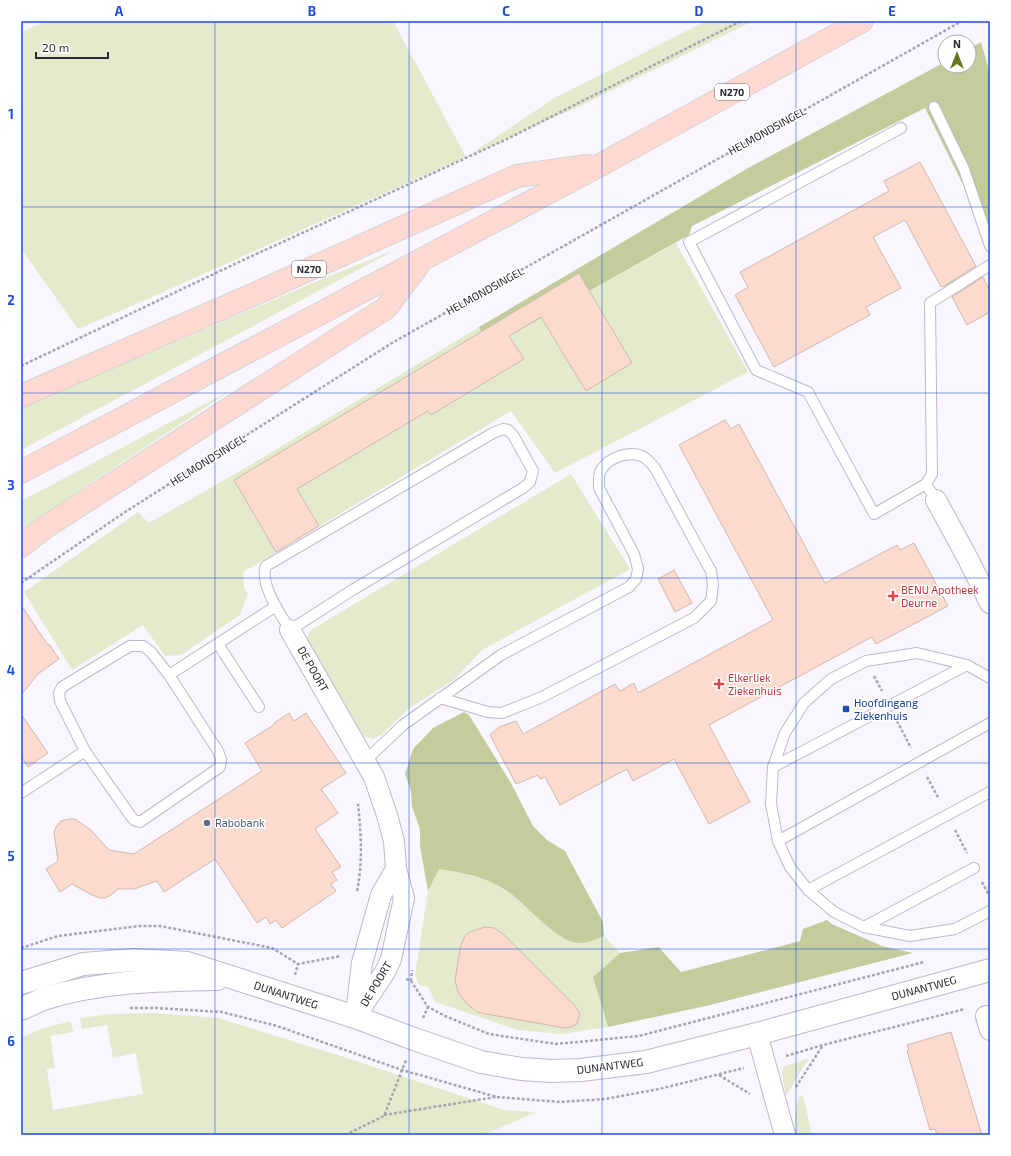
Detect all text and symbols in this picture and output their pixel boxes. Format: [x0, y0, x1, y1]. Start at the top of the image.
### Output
text: A [115, 3, 124, 19]
text: B [308, 3, 316, 19]
text: C [502, 3, 510, 19]
text: D [695, 3, 704, 19]
text: E [888, 3, 896, 19]
scale bar [36, 34, 108, 60]
north arrow [937, 34, 977, 74]
text: N [953, 37, 961, 50]
text: 20 m [42, 40, 69, 54]
road number: N270 [715, 84, 749, 100]
street label: HELMONDSINGEL [726, 104, 808, 157]
text: 1 [8, 106, 14, 122]
road number: N270 [292, 261, 326, 277]
street label: HELMONDSINGEL [444, 264, 526, 317]
text: 2 [7, 292, 15, 308]
street label: HELMONDSINGEL [168, 431, 248, 488]
text: 3 [7, 477, 15, 493]
place label: BENU Apotheek Deurne [901, 583, 979, 609]
marker: BENU Apotheek Deurne [888, 591, 898, 601]
street label: DE POORT [295, 644, 332, 694]
text: 4 [7, 662, 15, 678]
place label: Elkerliek Ziekenhuis [728, 671, 782, 697]
marker: Elkerliek Ziekenhuis [713, 678, 725, 690]
place label: Hoofdingang Ziekenhuis [854, 696, 918, 722]
marker: Hoofdingang Ziekenhuis [841, 704, 851, 714]
place label: Rabobank [215, 816, 265, 829]
marker: Rabobank [202, 818, 212, 828]
text: 5 [7, 848, 15, 864]
street label: DE POORT [357, 958, 394, 1009]
street label: DUNANTWEG [890, 973, 958, 1002]
street label: DUNANTWEG [252, 978, 320, 1011]
text: 6 [7, 1033, 15, 1049]
street label: DUNANTWEG [576, 1055, 644, 1076]

